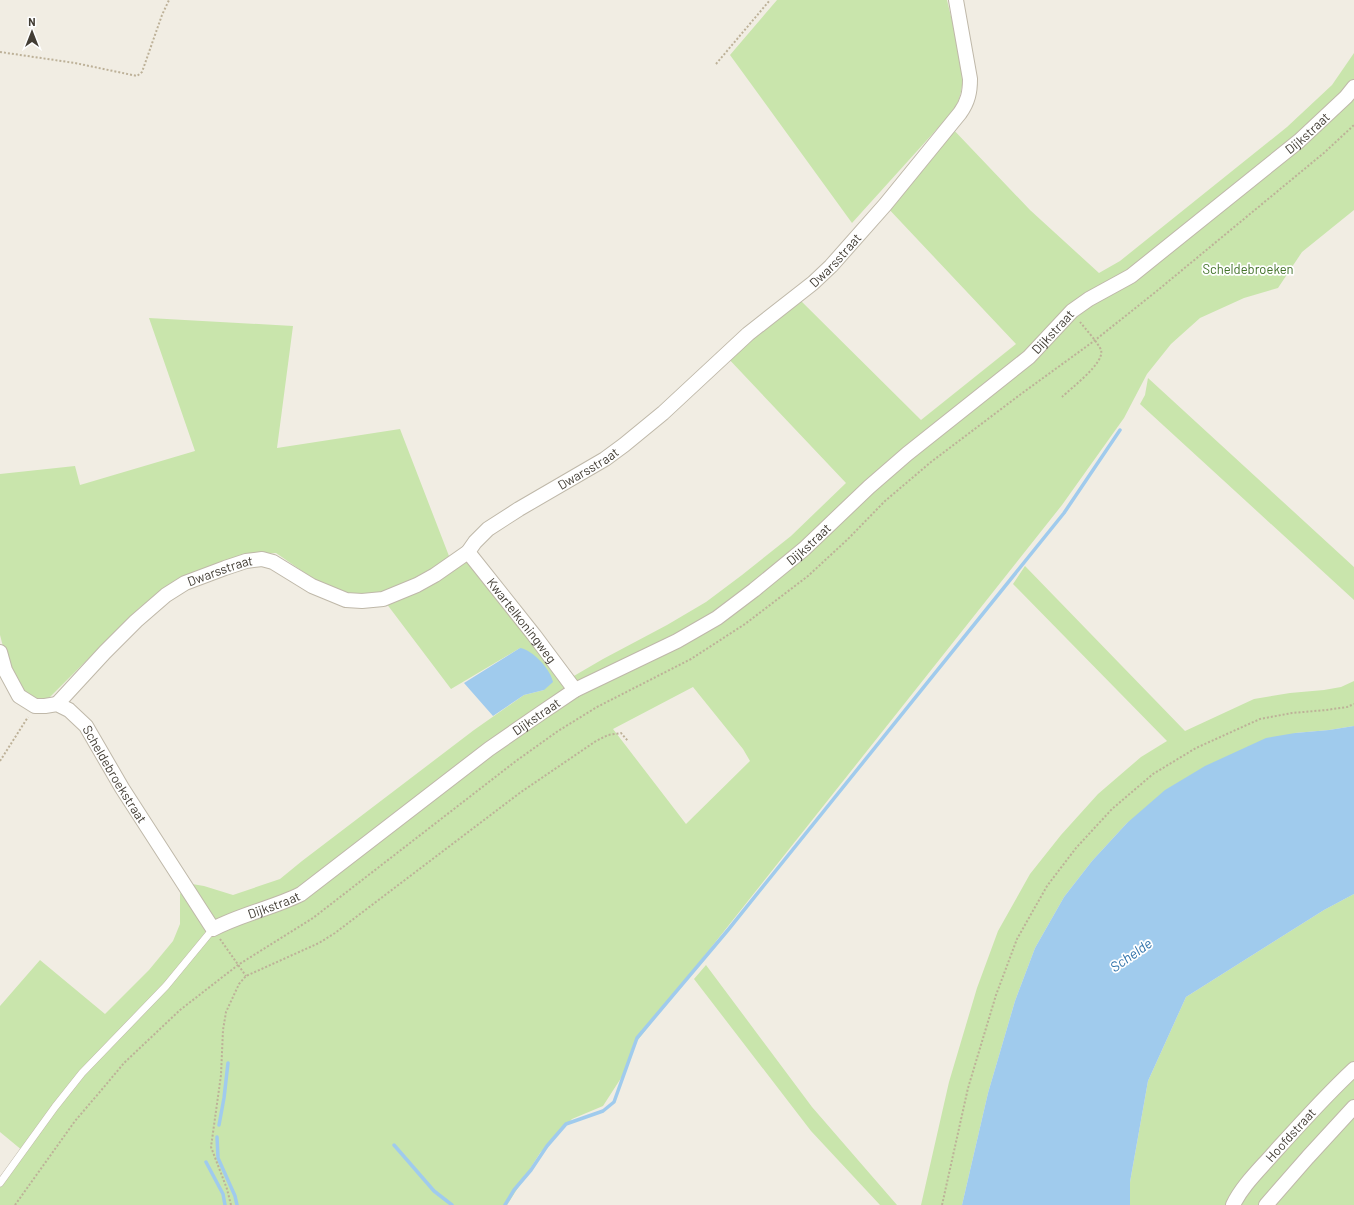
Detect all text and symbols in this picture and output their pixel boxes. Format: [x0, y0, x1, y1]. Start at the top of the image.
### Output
north arrow [12, 12, 52, 52]
text: N [28, 15, 36, 28]
street label: Dijkstraat [1282, 109, 1333, 157]
street label: Dwarsstraat [806, 230, 864, 290]
park label: Scheldebroeken [1202, 261, 1294, 277]
street label: Dijkstraat [1028, 306, 1077, 357]
street label: Dwarsstraat [555, 444, 622, 493]
street label: Dijkstraat [783, 520, 834, 568]
street label: Dwarsstraat [185, 552, 253, 589]
street label: Kwartelkoningweg [484, 575, 560, 666]
street label: Dijkstraat [509, 694, 563, 739]
street label: Scheldebroekstraat [79, 722, 150, 826]
street label: Dijkstraat [245, 888, 303, 922]
water label: Schelde [1106, 934, 1155, 975]
street label: Hoofdstraat [1262, 1104, 1319, 1165]

